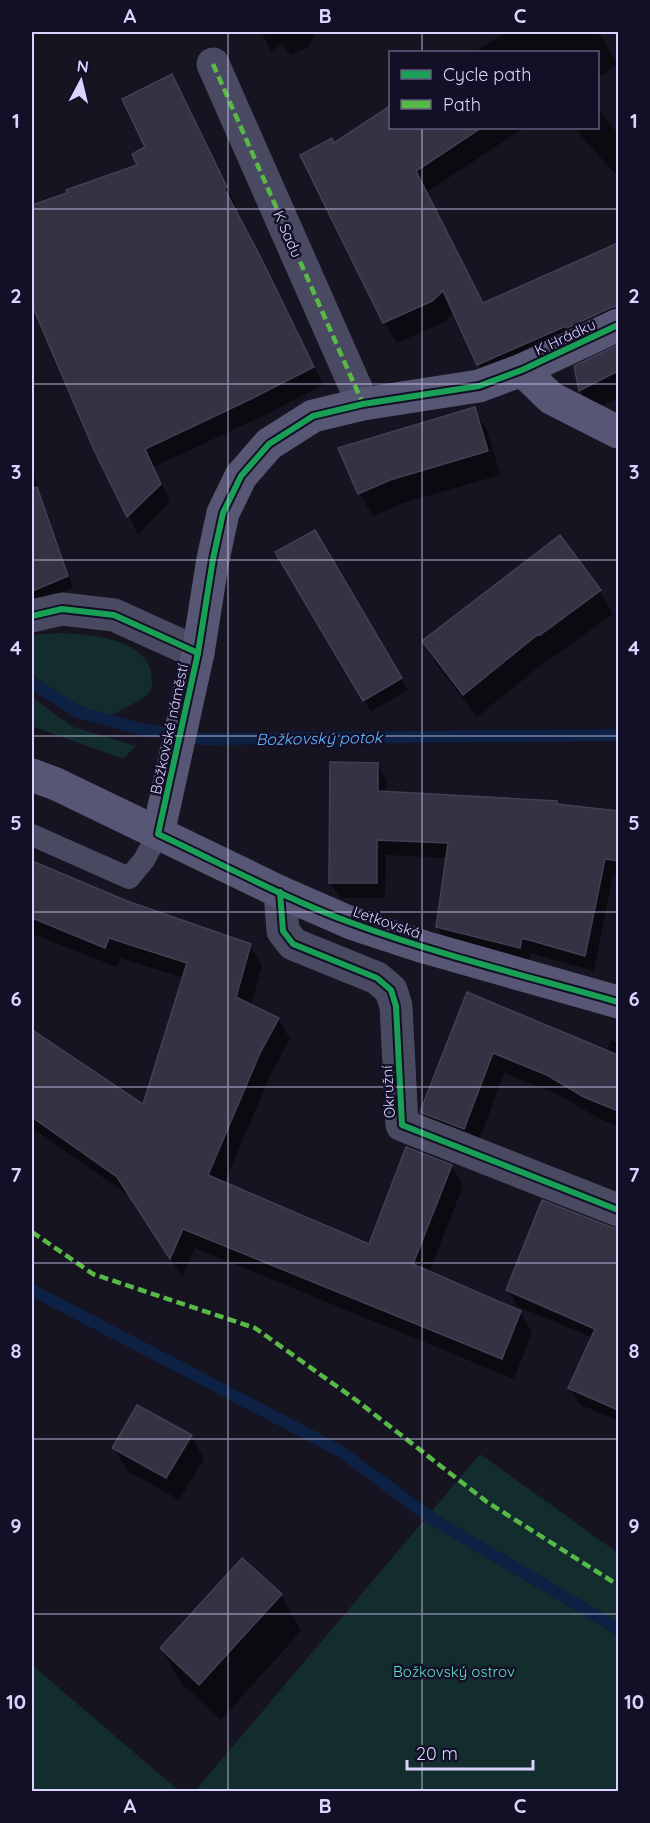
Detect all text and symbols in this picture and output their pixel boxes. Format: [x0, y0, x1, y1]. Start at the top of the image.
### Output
text: A [124, 3, 137, 28]
text: B [318, 3, 332, 28]
text: C [514, 3, 527, 28]
north arrow [51, 51, 111, 111]
legend [389, 51, 599, 129]
text: N [76, 55, 90, 77]
text: Cycle path [443, 63, 531, 86]
text: Path [443, 93, 481, 116]
text: 1 [12, 108, 20, 133]
text: 1 [630, 108, 638, 133]
street label: K Sadu [269, 207, 307, 261]
text: 2 [10, 283, 22, 308]
text: 2 [628, 283, 640, 308]
street label: K Hrádku [531, 315, 599, 359]
text: 3 [11, 459, 21, 484]
text: 3 [629, 459, 639, 484]
text: 4 [10, 635, 22, 660]
text: 4 [628, 635, 640, 660]
street label: Božkovské náměstí [146, 661, 192, 796]
water label: Božkovský potok [256, 727, 384, 749]
text: 5 [10, 810, 22, 835]
text: 5 [628, 810, 640, 835]
street label: Letkovská [351, 902, 423, 942]
text: 6 [10, 986, 22, 1011]
text: 6 [628, 986, 640, 1011]
street label: Okružní [377, 1064, 399, 1119]
text: 7 [11, 1162, 22, 1187]
text: 7 [629, 1162, 640, 1187]
text: 8 [11, 1338, 22, 1363]
text: 8 [629, 1338, 640, 1363]
text: 9 [10, 1513, 22, 1538]
text: 9 [628, 1513, 640, 1538]
park label: Božkovský ostrov [393, 1662, 515, 1681]
text: 10 [6, 1689, 26, 1714]
text: 10 [624, 1689, 644, 1714]
scale bar [407, 1733, 533, 1771]
text: 20 m [416, 1742, 458, 1765]
text: A [124, 1793, 137, 1818]
text: B [318, 1793, 332, 1818]
text: C [514, 1793, 527, 1818]

